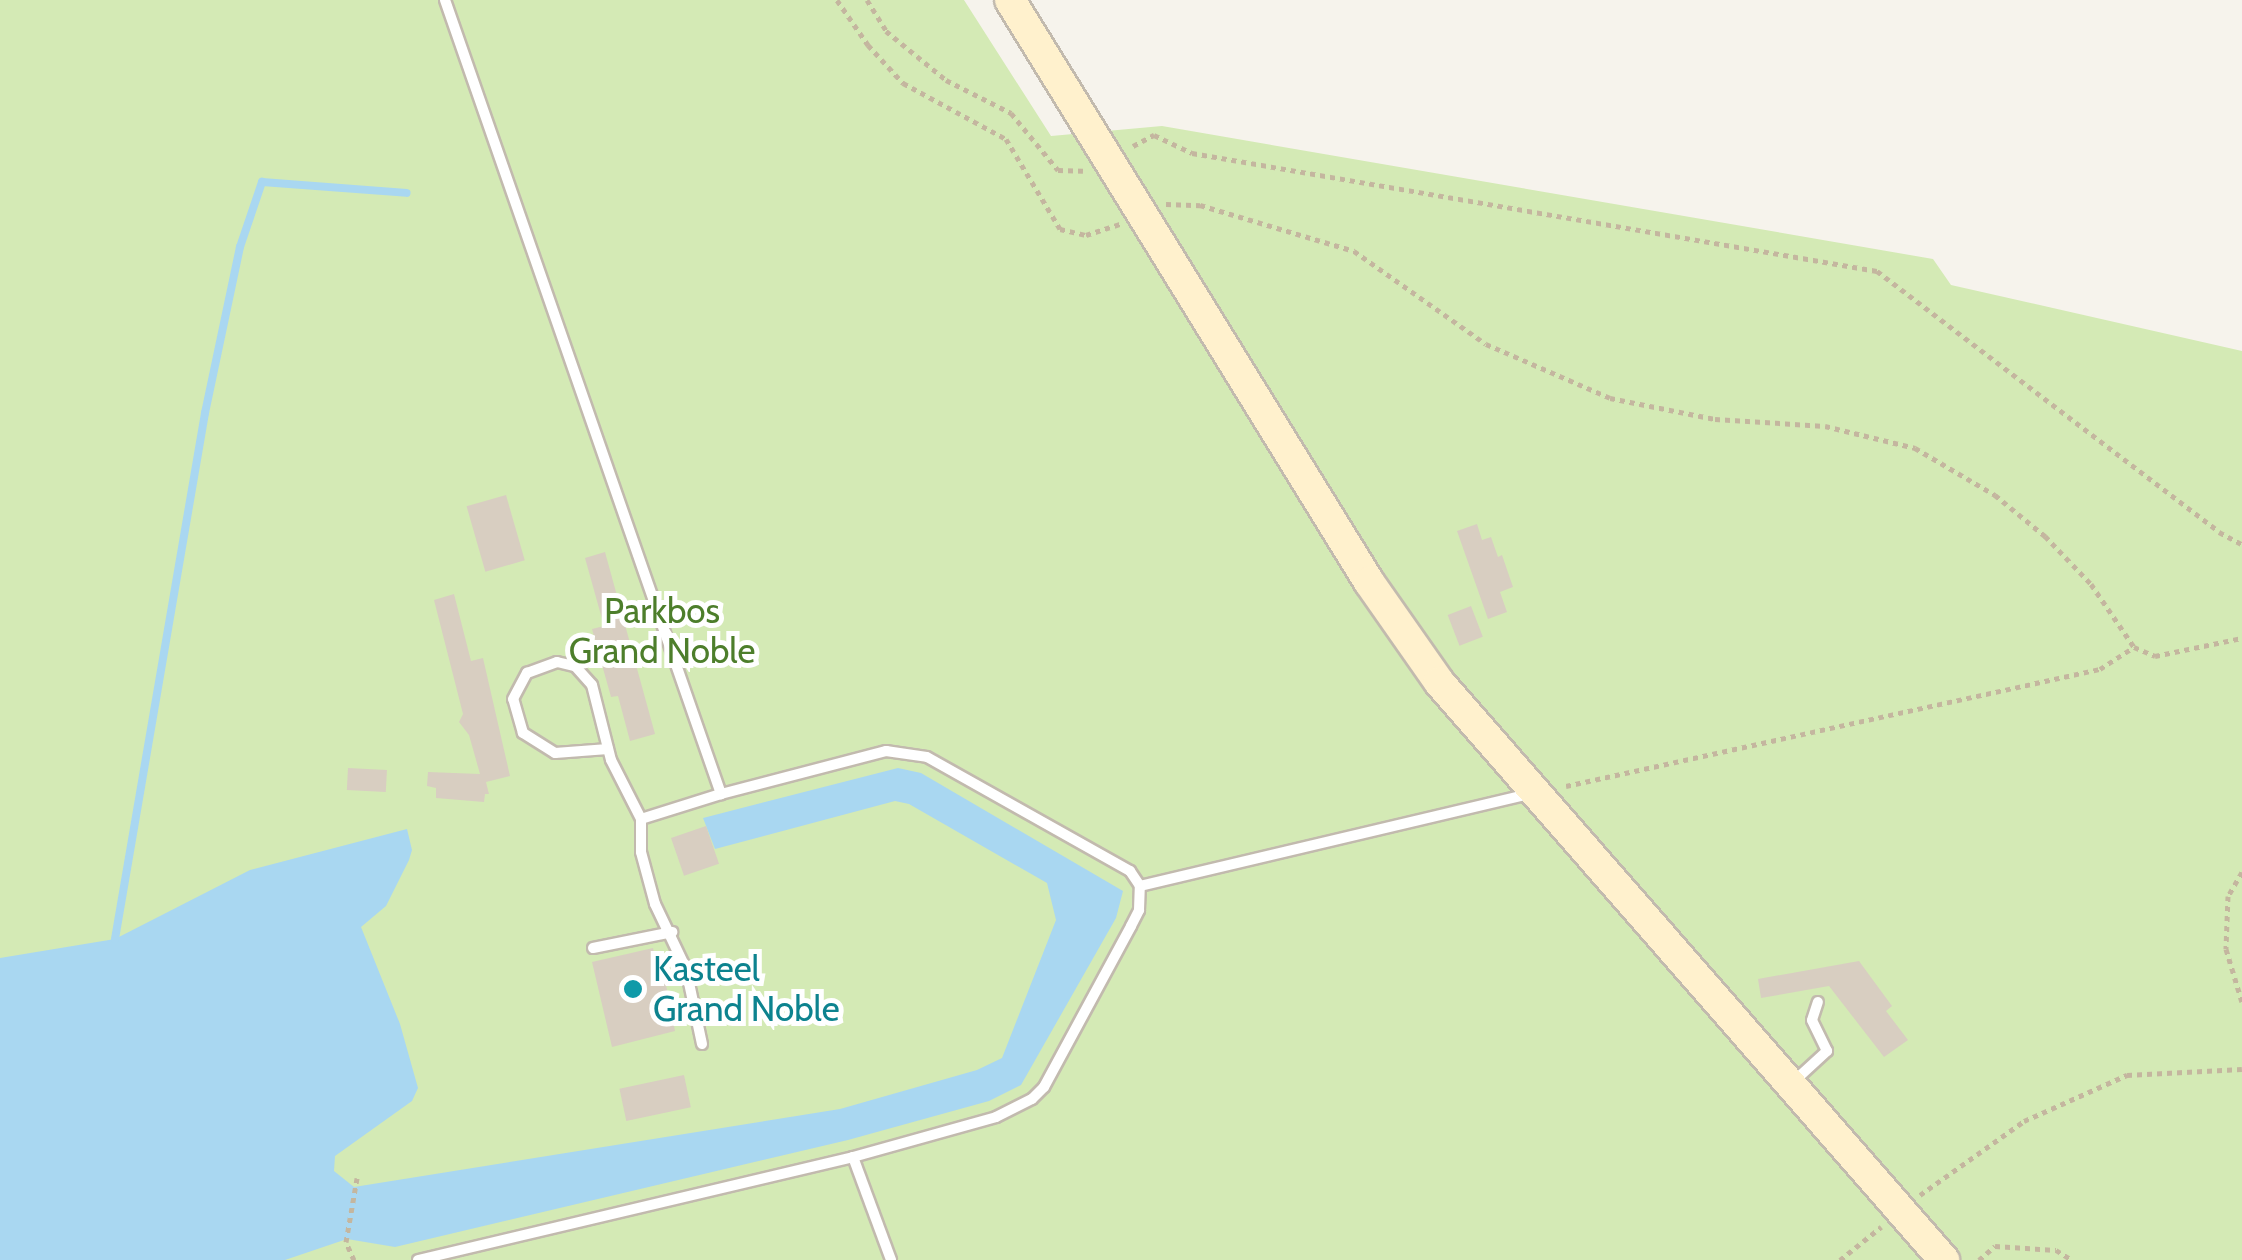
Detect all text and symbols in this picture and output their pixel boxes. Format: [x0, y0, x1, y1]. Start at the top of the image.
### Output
park label: Parkbos Grand Noble [569, 590, 755, 672]
place label: Kasteel Grand Noble [653, 948, 840, 1030]
marker: Kasteel Grand Noble [622, 978, 644, 1000]

